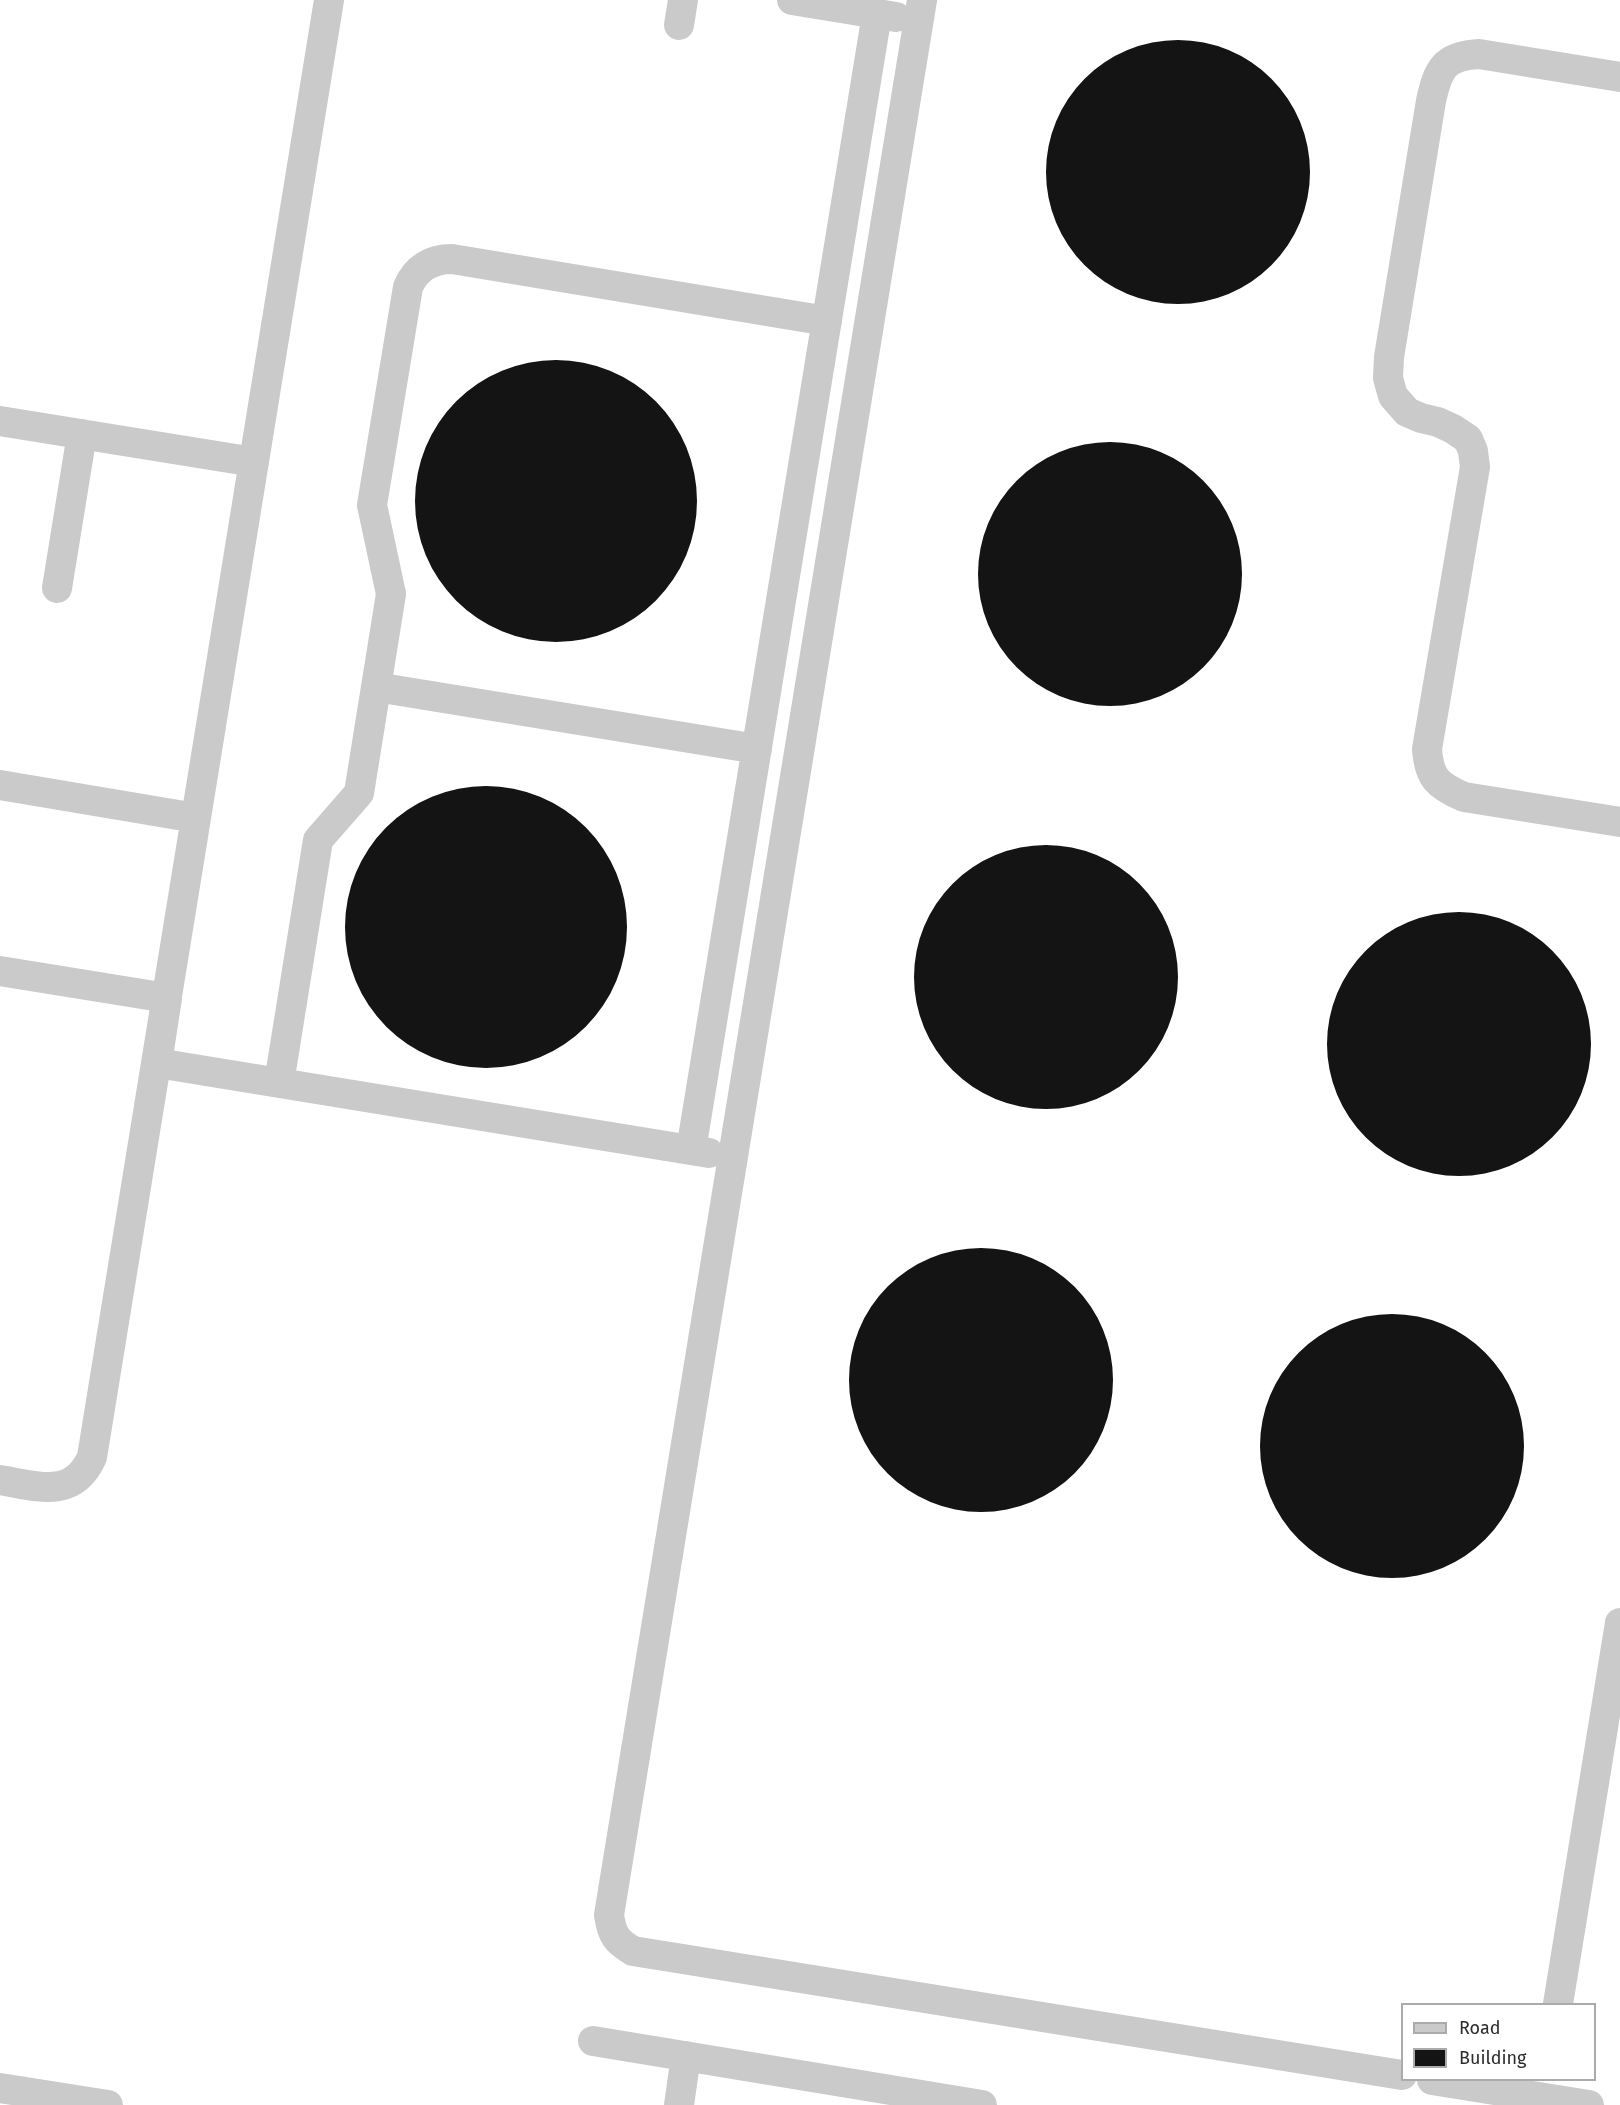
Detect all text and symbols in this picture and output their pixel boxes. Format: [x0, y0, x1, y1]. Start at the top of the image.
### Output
legend [1401, 2003, 1596, 2081]
text: Road [1459, 2017, 1501, 2039]
text: Building [1459, 2047, 1526, 2069]

